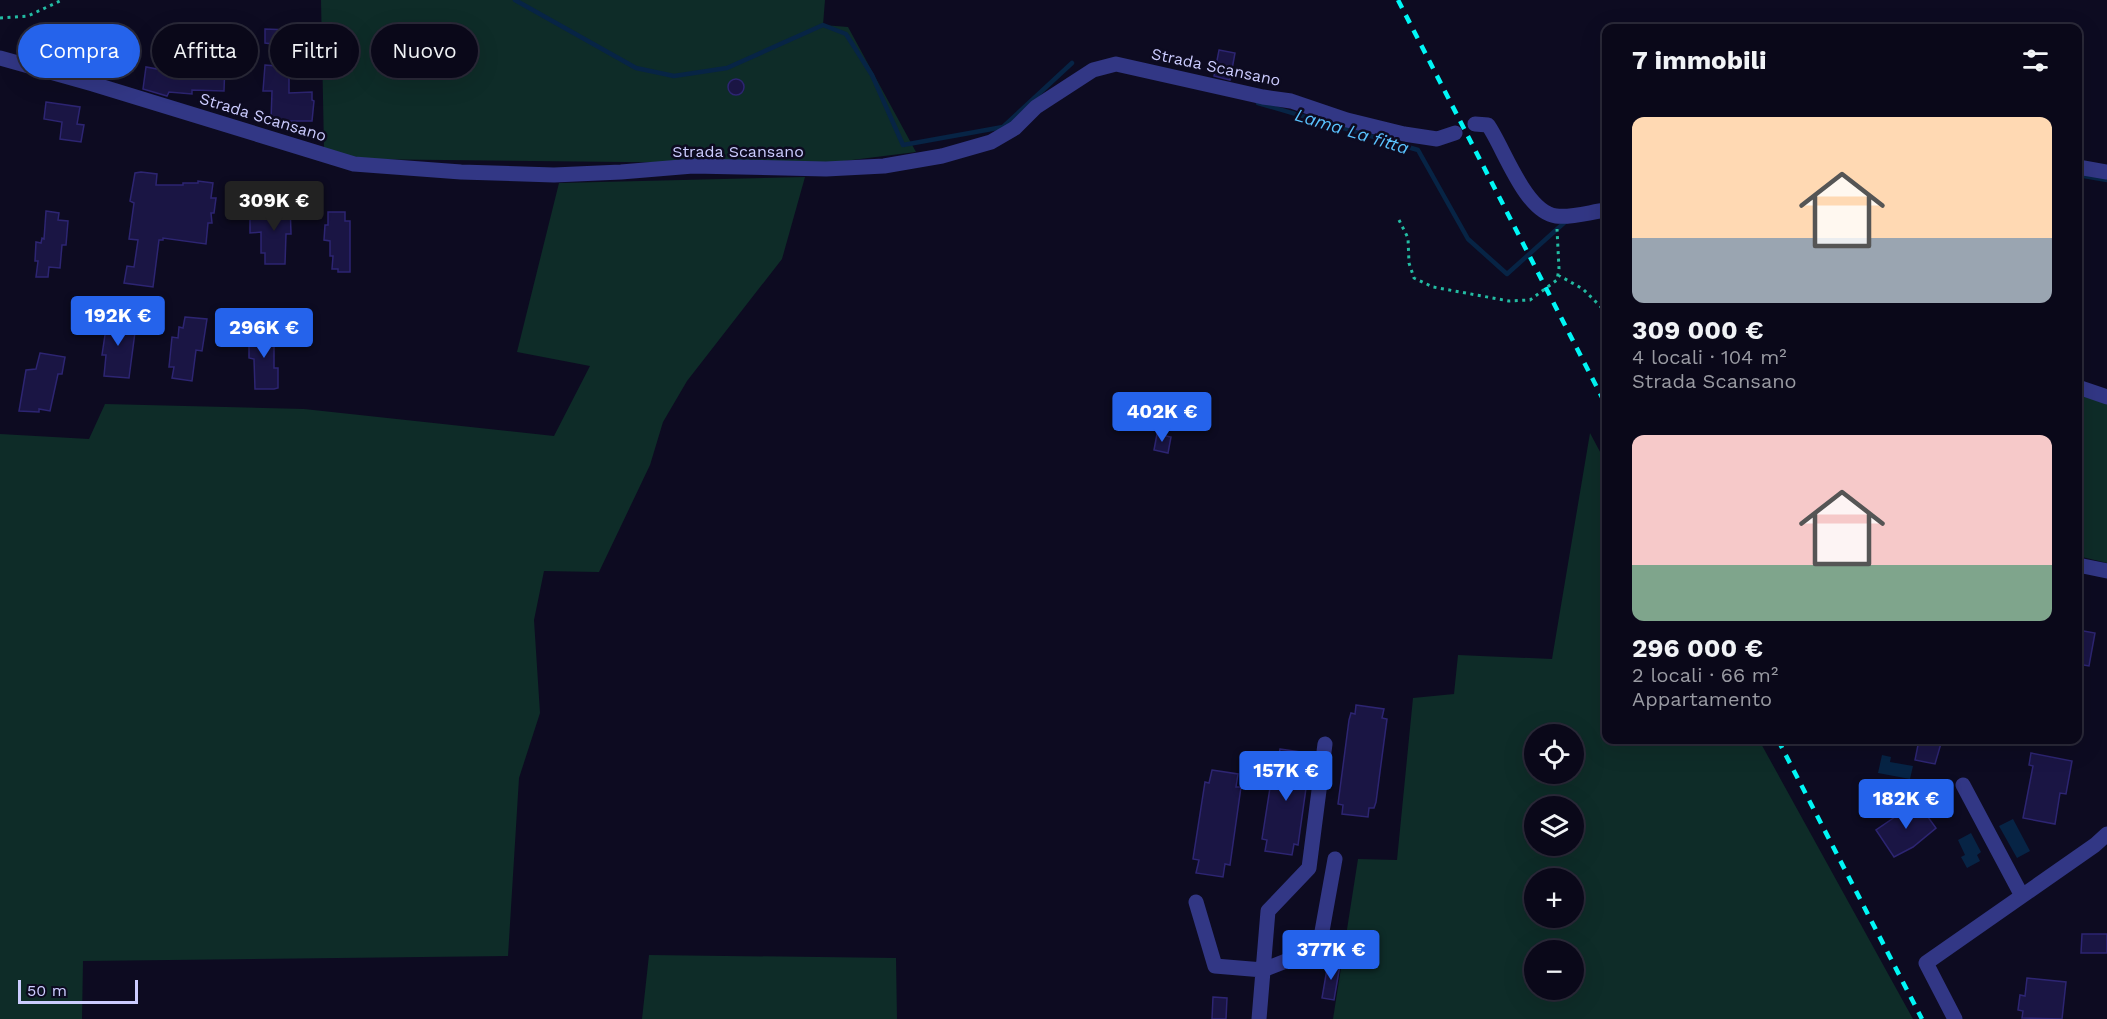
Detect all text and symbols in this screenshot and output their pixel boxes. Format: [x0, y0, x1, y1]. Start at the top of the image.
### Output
chip: Compra [18, 24, 140, 78]
chip: Affitta [152, 24, 258, 78]
chip: Filtri [270, 24, 359, 78]
chip: Nuovo [371, 24, 478, 78]
street label: Strada Scansano [1150, 44, 1282, 90]
icon: filters [2019, 44, 2052, 77]
text: 7 immobili [1632, 45, 1767, 75]
street label: Strada Scansano [197, 89, 329, 145]
water label: Lama La fitta [1293, 104, 1411, 158]
street label: Strada Scansano [672, 142, 804, 161]
icon: home [1788, 156, 1896, 264]
pin: 309K € [225, 181, 323, 232]
text: 309K € [239, 188, 309, 212]
pin: 192K € [69, 296, 167, 347]
text: 192K € [85, 303, 151, 327]
pin: 296K € [215, 308, 313, 359]
text: 296K € [229, 315, 299, 339]
text: 309 000 € [1632, 315, 1764, 345]
text: 4 locali · 104 m² [1632, 345, 1787, 369]
text: Strada Scansano [1632, 369, 1797, 393]
pin: 402K € [1113, 392, 1211, 443]
text: 402K € [1126, 399, 1198, 423]
icon: home [1788, 474, 1896, 582]
text: 296 000 € [1632, 633, 1763, 663]
text: 2 locali · 66 m² [1632, 663, 1778, 687]
text: Appartamento [1632, 687, 1772, 711]
map controls [1524, 724, 1584, 1000]
button: locate [1524, 724, 1584, 784]
pin: 157K € [1237, 751, 1335, 802]
text: 157K € [1253, 758, 1319, 782]
pin: 182K € [1857, 779, 1955, 830]
text: 182K € [1873, 786, 1939, 810]
button: layers [1524, 796, 1584, 856]
button: + [1524, 868, 1584, 928]
pin: 377K € [1282, 930, 1380, 981]
text: 377K € [1296, 937, 1366, 961]
button: − [1524, 940, 1584, 1000]
scale bar [18, 977, 138, 1004]
text: 50 m [27, 981, 67, 1000]

